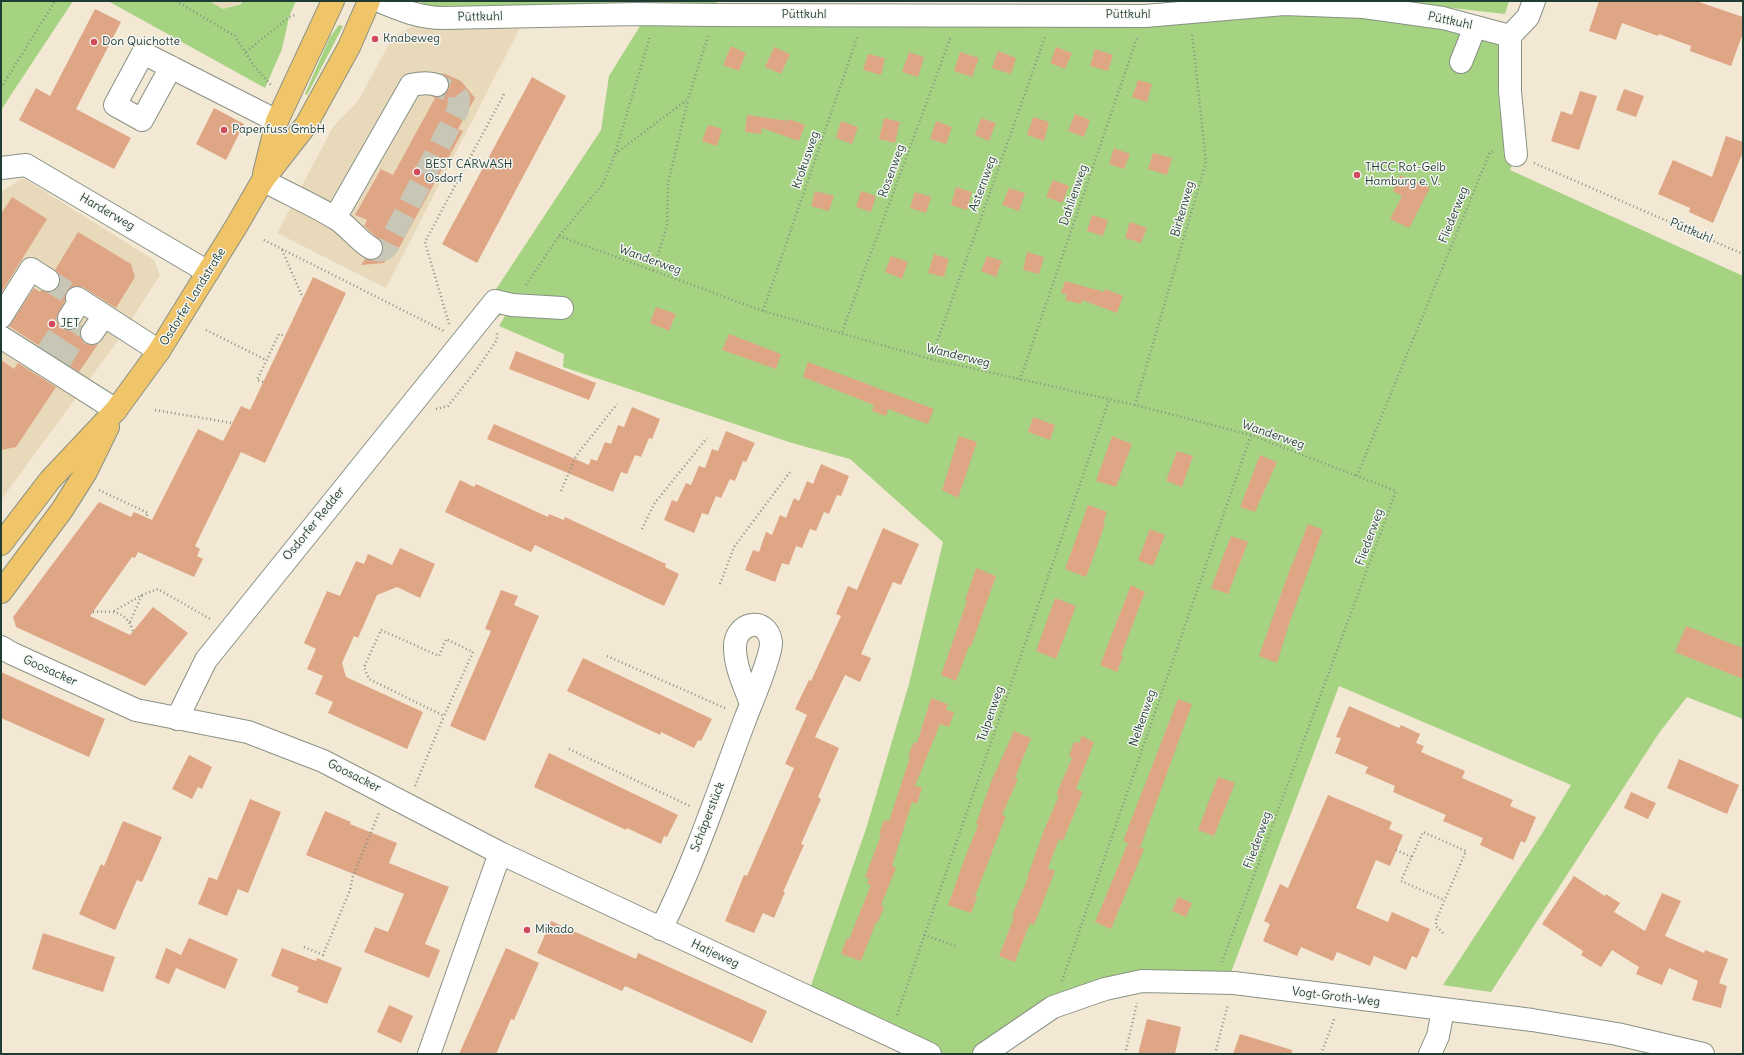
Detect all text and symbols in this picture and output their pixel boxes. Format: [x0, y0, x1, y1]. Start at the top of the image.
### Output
street label: Püttkuhl [781, 8, 827, 22]
street label: Püttkuhl [1105, 8, 1151, 22]
street label: Püttkuhl [457, 9, 503, 25]
street label: Püttkuhl [1426, 9, 1474, 33]
place label: Knabeweg [383, 32, 440, 46]
marker: Knabeweg [370, 34, 380, 44]
place label: Don Quichotte [102, 35, 180, 49]
marker: Don Quichotte [89, 37, 99, 47]
place label: Papenfuss GmbH [232, 123, 325, 137]
marker: Papenfuss GmbH [219, 125, 229, 135]
street label: Krokusweg [789, 129, 823, 191]
street label: Rosenweg [876, 142, 908, 200]
street label: Asternweg [966, 154, 1000, 214]
place label: BEST CARWASH Osdorf [425, 158, 512, 186]
place label: THCC Rot-Gelb Hamburg e. V. [1365, 161, 1446, 189]
street label: Dahlienweg [1057, 163, 1091, 227]
marker: BEST CARWASH Osdorf [412, 167, 422, 177]
marker: THCC Rot-Gelb Hamburg e. V. [1352, 170, 1362, 180]
street label: Birkenweg [1168, 179, 1198, 239]
street label: Fliederweg [1436, 185, 1472, 245]
street label: Harderweg [77, 190, 137, 234]
street label: Püttkuhl [1667, 216, 1715, 246]
street label: Wanderweg [617, 242, 683, 278]
street label: Osdorfer Landstraße [157, 245, 229, 349]
place label: JET [60, 317, 80, 331]
marker: JET [47, 319, 57, 329]
street label: Wanderweg [925, 341, 991, 371]
street label: Wanderweg [1240, 418, 1306, 452]
street label: Osdorfer Redder [280, 484, 348, 564]
street label: Fliederweg [1353, 507, 1387, 567]
street label: Goosacker [21, 653, 79, 689]
street label: Tulpenweg [975, 684, 1007, 744]
street label: Nelkenweg [1127, 688, 1159, 748]
street label: Goosacker [325, 756, 383, 796]
street label: Schäperstück [688, 780, 728, 854]
street label: Fliederweg [1241, 810, 1275, 870]
place label: Mikado [535, 923, 574, 937]
marker: Mikado [522, 925, 532, 935]
street label: Hatjeweg [689, 937, 741, 971]
street label: Vogt-Groth-Weg [1291, 984, 1381, 1010]

